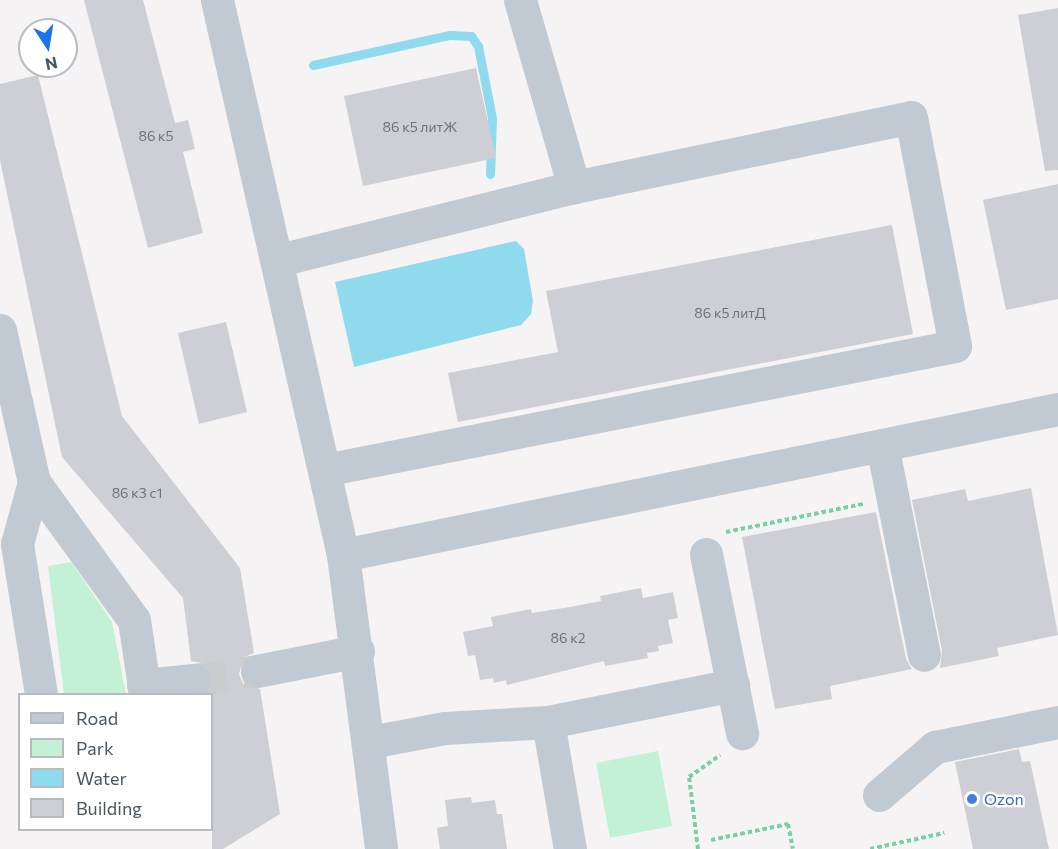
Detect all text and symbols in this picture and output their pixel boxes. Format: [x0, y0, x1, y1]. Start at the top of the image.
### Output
north arrow [18, 18, 78, 78]
text: N [44, 54, 59, 75]
house number: 86 к5 литЖ [382, 119, 458, 135]
house number: 86 к5 [138, 128, 174, 144]
house number: 86 к5 литД [694, 305, 766, 321]
house number: 86 к3 с1 [112, 485, 162, 501]
house number: 86 к2 [551, 630, 585, 646]
legend [18, 693, 213, 831]
text: Road [76, 707, 118, 729]
text: Park [76, 737, 114, 759]
text: Water [76, 767, 127, 789]
place label: Ozon [984, 789, 1024, 809]
marker: Ozon [965, 792, 979, 806]
text: Building [76, 797, 142, 819]

